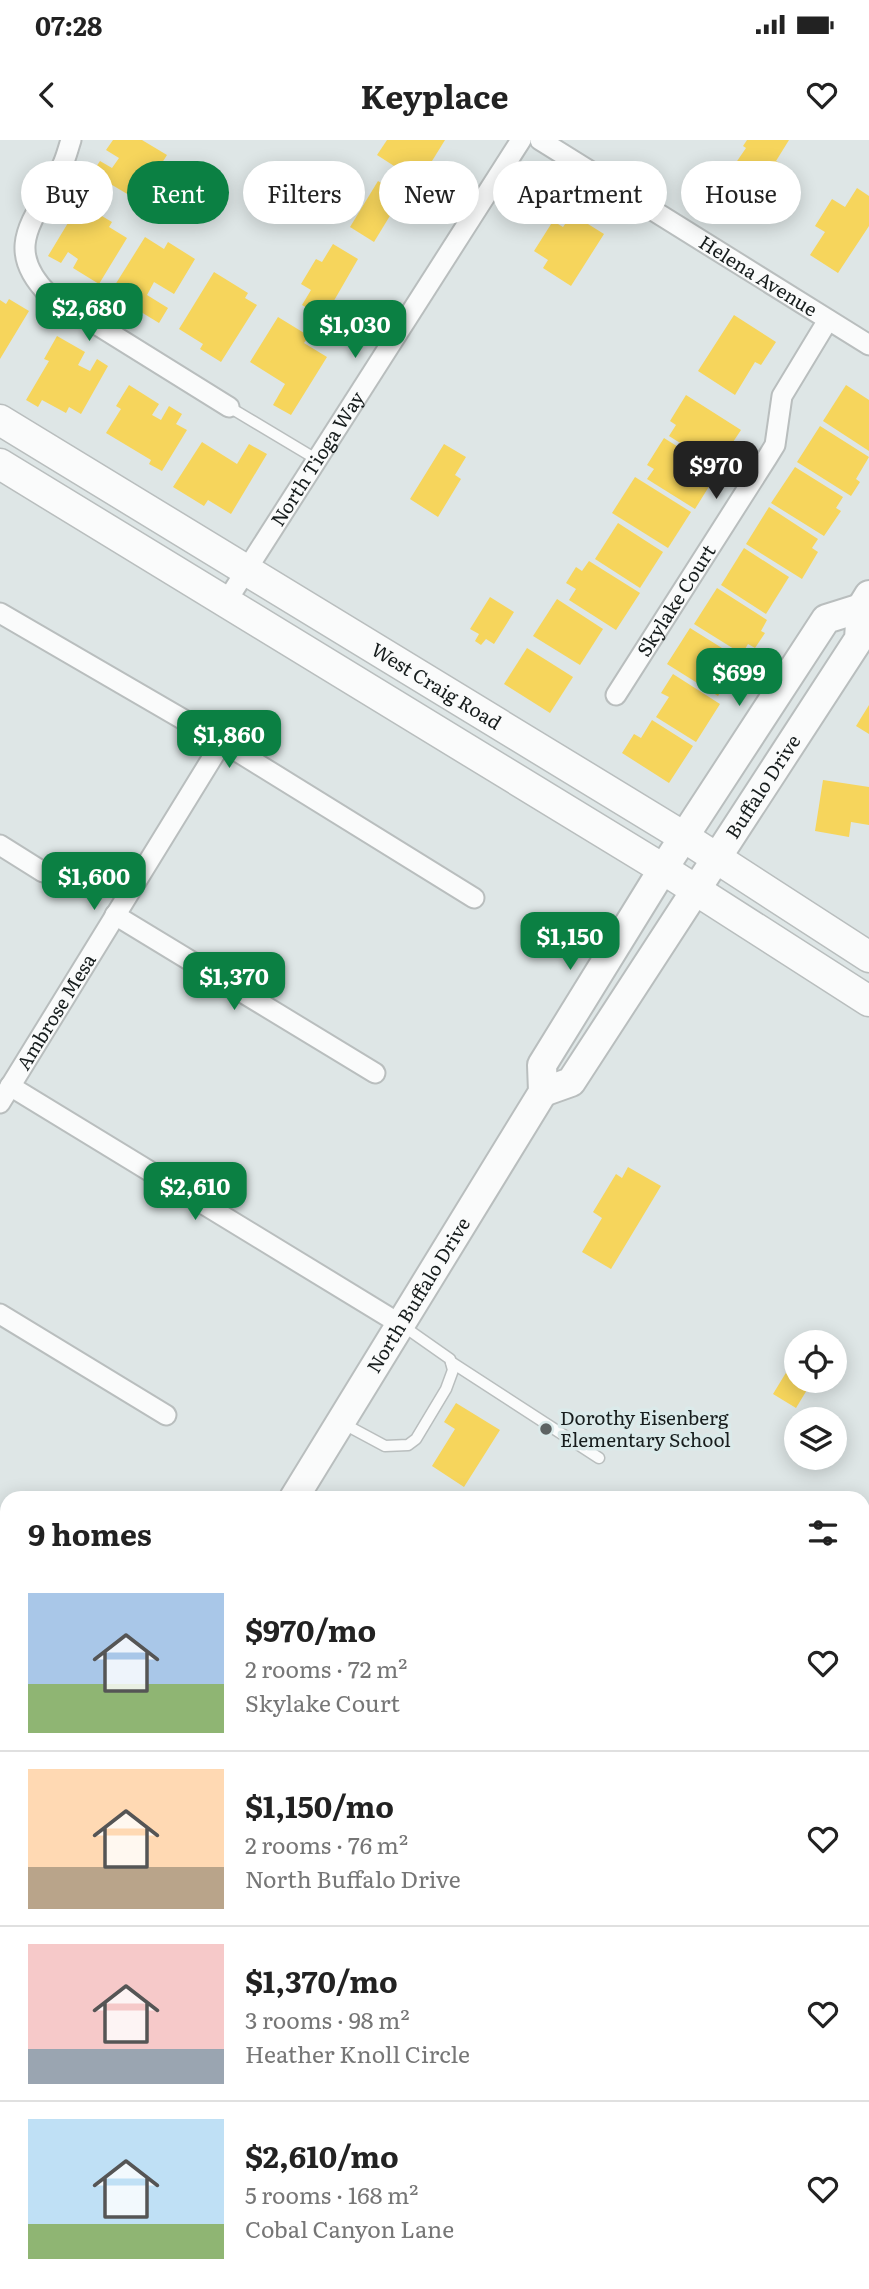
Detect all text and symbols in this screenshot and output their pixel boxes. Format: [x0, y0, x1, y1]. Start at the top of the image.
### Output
text: 07:28 [35, 5, 102, 44]
text: Keyplace [360, 71, 509, 119]
icon: back [28, 76, 66, 114]
icon: heart [803, 76, 841, 114]
chip: Buy [21, 161, 113, 224]
chip: Rent [127, 161, 229, 224]
chip: Filters [243, 161, 365, 224]
chip: New [379, 161, 479, 224]
chip: Apartment [493, 161, 667, 224]
chip: House [681, 161, 801, 224]
street label: Helena Avenue [694, 228, 823, 323]
pin: $2,680 [32, 284, 146, 343]
text: $2,680 [52, 289, 126, 323]
pin: $1,030 [298, 300, 412, 360]
text: $1,030 [319, 306, 391, 340]
street label: North Tioga Way [263, 385, 370, 531]
pin: $970 [675, 442, 757, 501]
text: $970 [689, 447, 743, 481]
street label: Skylake Court [629, 538, 722, 662]
street label: West Craig Road [366, 635, 508, 736]
pin: $699 [698, 648, 780, 708]
text: $699 [712, 654, 766, 688]
pin: $1,860 [172, 710, 286, 770]
text: $1,860 [193, 716, 265, 750]
street label: Buffalo Drive [718, 728, 807, 844]
pin: $1,600 [37, 852, 151, 912]
text: $1,600 [58, 858, 130, 892]
pin: $1,150 [513, 912, 627, 972]
text: $1,150 [537, 918, 603, 952]
street label: Ambrose Mesa [9, 947, 102, 1075]
pin: $1,370 [177, 952, 291, 1012]
text: $1,370 [199, 958, 269, 992]
pin: $2,610 [138, 1163, 252, 1222]
text: $2,610 [160, 1168, 230, 1202]
street label: North Buffalo Drive [359, 1211, 476, 1378]
map controls [784, 1330, 847, 1470]
button: locate [784, 1330, 847, 1393]
place label: Dorothy Eisenberg Elementary School [560, 1403, 731, 1453]
button: layers [784, 1407, 847, 1470]
marker: Dorothy Eisenberg Elementary School [538, 1421, 554, 1437]
text: 9 homes [28, 1511, 152, 1555]
icon: filters [804, 1514, 842, 1552]
text: $970/mo [245, 1607, 376, 1651]
icon: home [84, 1621, 168, 1705]
icon: heart [804, 1644, 842, 1682]
text: 2 rooms · 72 m² [245, 1651, 407, 1685]
text: Skylake Court [245, 1685, 400, 1719]
text: $1,150/mo [245, 1783, 394, 1827]
icon: home [84, 1797, 168, 1881]
icon: heart [804, 1820, 842, 1858]
text: 2 rooms · 76 m² [245, 1827, 408, 1861]
text: North Buffalo Drive [245, 1861, 461, 1895]
text: $1,370/mo [245, 1958, 398, 2002]
icon: home [84, 1972, 168, 2056]
icon: heart [804, 1995, 842, 2033]
text: 3 rooms · 98 m² [245, 2002, 410, 2036]
text: Heather Knoll Circle [245, 2036, 470, 2070]
text: $2,610/mo [245, 2133, 399, 2177]
icon: home [84, 2147, 168, 2231]
icon: heart [804, 2170, 842, 2208]
text: 5 rooms · 168 m² [245, 2177, 418, 2211]
text: Cobal Canyon Lane [245, 2211, 454, 2245]

